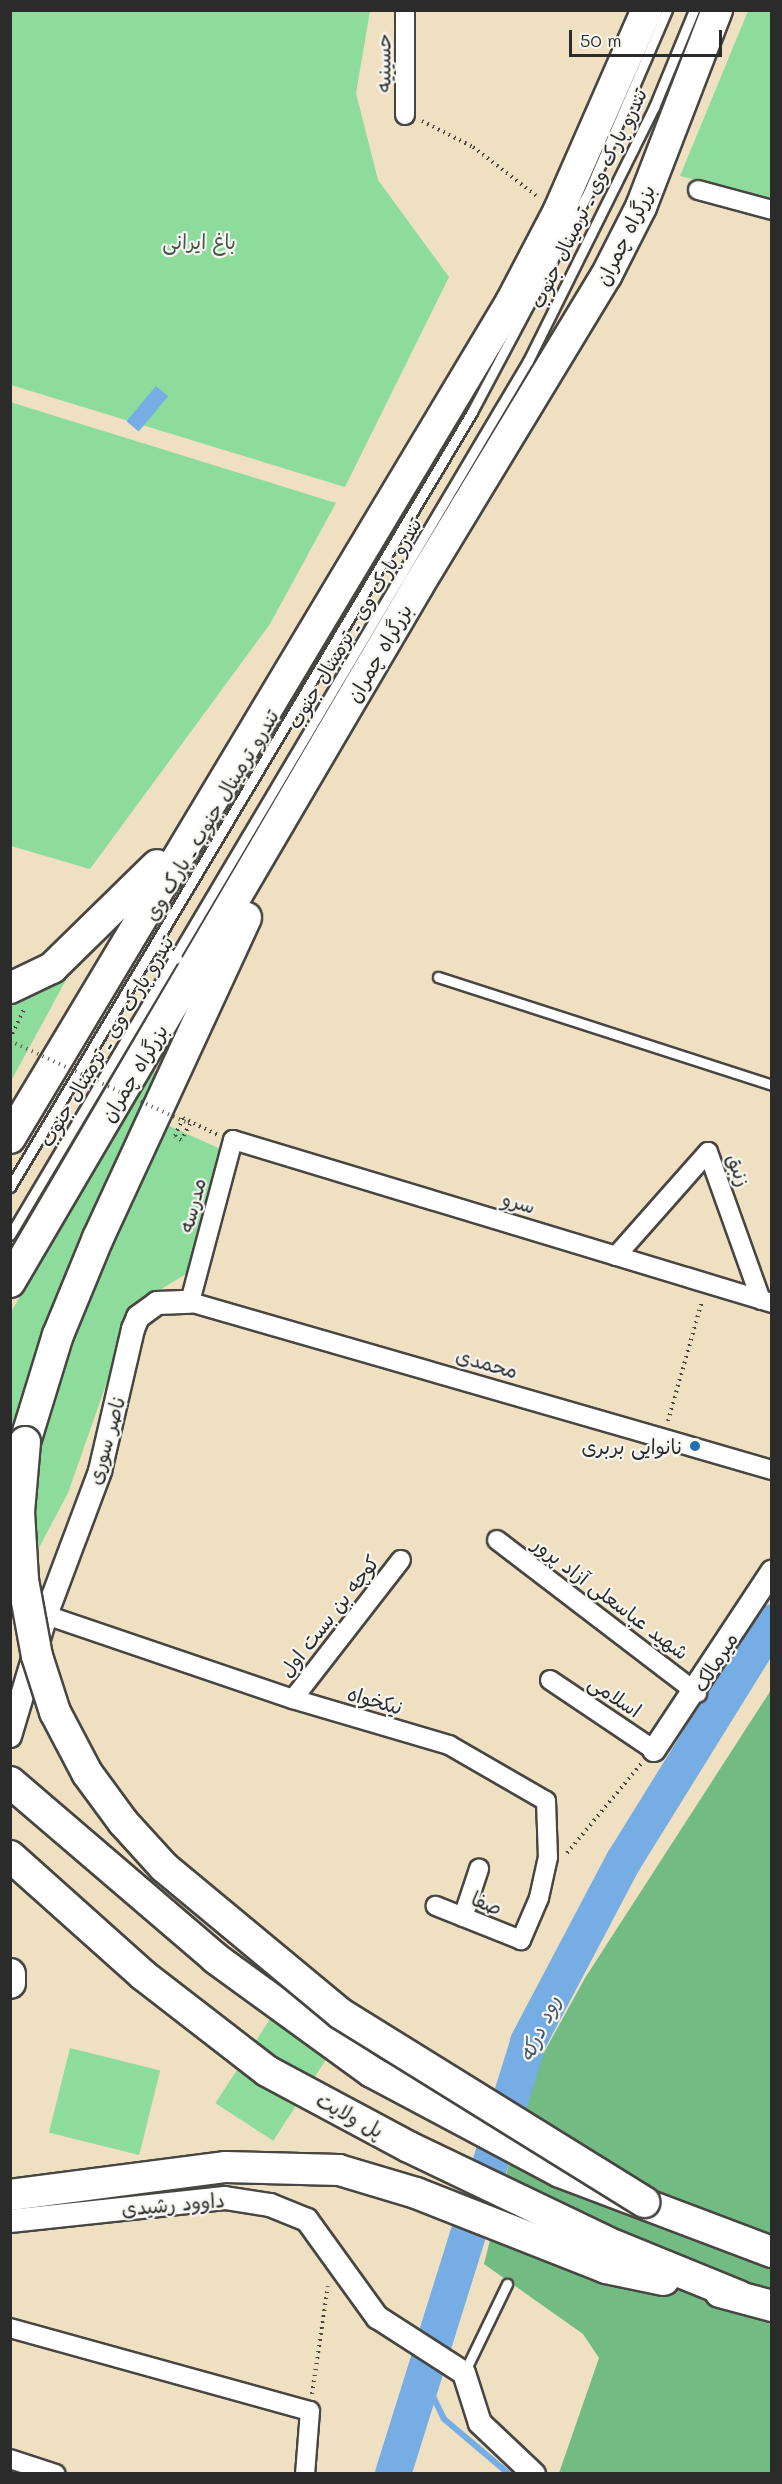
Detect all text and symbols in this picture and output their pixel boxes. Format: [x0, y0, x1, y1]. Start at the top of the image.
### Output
scale bar [572, 18, 725, 56]
text: 50 m [580, 28, 622, 52]
street label: حسینیه [371, 34, 395, 92]
street label: تندرو پارک وی ـ ترمینال جنوب [524, 84, 652, 312]
street label: بزرگراه چمران [590, 180, 660, 290]
park label: باغ ایرانی [162, 229, 236, 253]
street label: تندرو پارک وی ـ ترمینال جنوب [281, 513, 427, 733]
street label: بزرگراه چمران [341, 599, 417, 707]
street label: تندرو ترمینال جنوب ـ پارک وی [138, 705, 284, 925]
street label: تندرو پارک وی ـ ترمینال جنوب [33, 931, 179, 1151]
street label: بزرگراه چمران [95, 1020, 173, 1126]
street label: زنبق [722, 1150, 756, 1190]
street label: مدرسه [173, 1175, 211, 1235]
street label: سرو [500, 1186, 538, 1218]
street label: محمدی [453, 1343, 521, 1383]
street label: ناصر سوری [82, 1393, 130, 1487]
place label: نانوایی بربری [582, 1434, 683, 1458]
marker: نانوایی بربری [688, 1439, 702, 1453]
street label: شهید عباسعلی آزاد پرور [528, 1532, 694, 1664]
street label: کوچه بن بست اول [274, 1550, 384, 1682]
street label: میرمالک [687, 1628, 743, 1696]
street label: اسلامی [584, 1670, 646, 1722]
street label: نیکخواه [345, 1681, 405, 1719]
street label: صفا [468, 1886, 506, 1920]
water label: رود درکه [513, 1991, 565, 2065]
street label: پل ولایت [312, 2087, 388, 2143]
street label: داوود رشیدی [120, 2188, 226, 2220]

